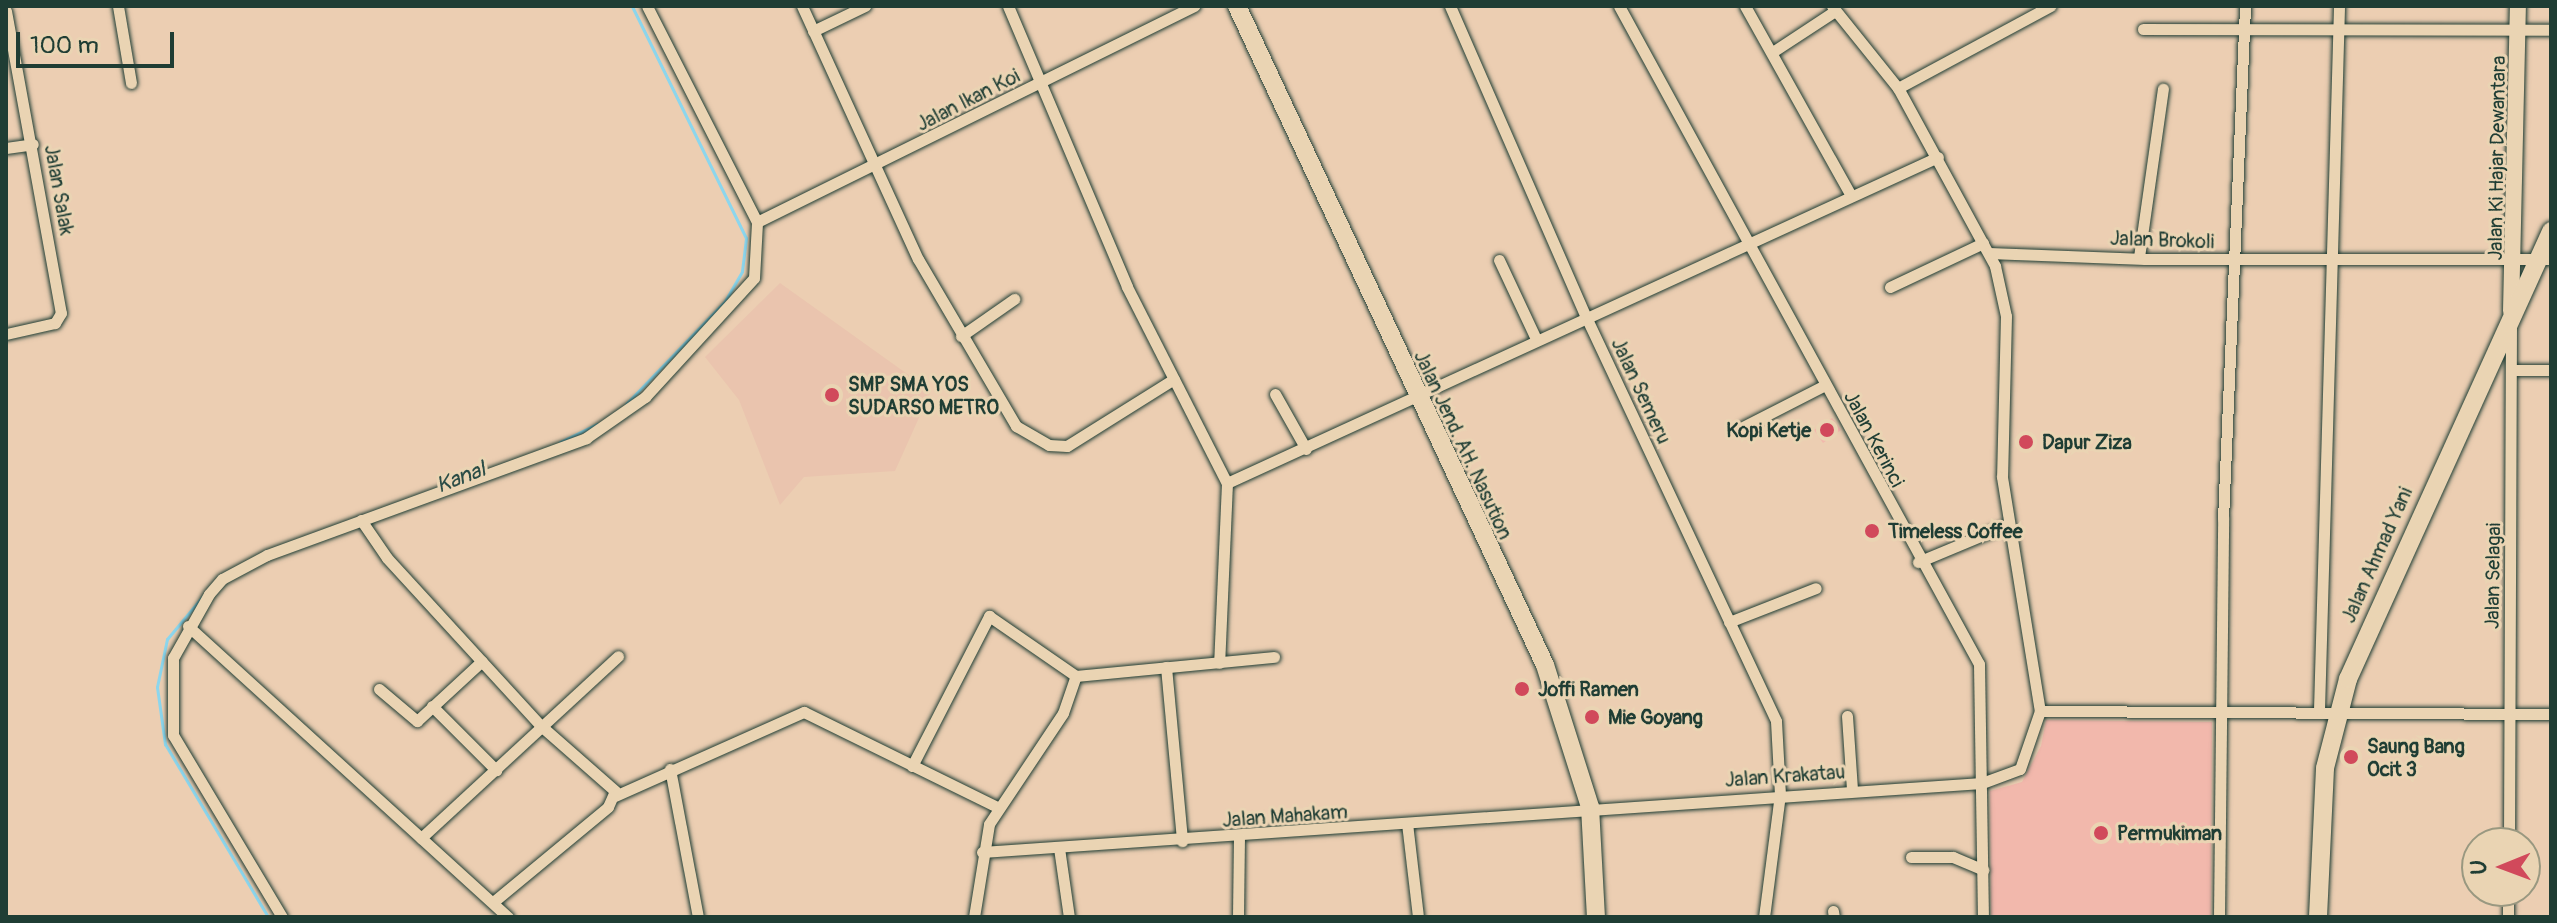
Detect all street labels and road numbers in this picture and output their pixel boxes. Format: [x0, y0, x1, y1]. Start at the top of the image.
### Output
street label: Jalan Ki Hajar Dewantara [2483, 55, 2511, 261]
street label: Jalan Ikan Koi [912, 64, 1024, 136]
street label: Jalan Salak [39, 143, 79, 237]
street label: Jalan Brokoli [2110, 226, 2214, 254]
street label: Jalan Semeru [1606, 334, 1676, 448]
street label: Jalan Jend. AH. Nasution [1409, 347, 1517, 543]
street label: Jalan Kerinci [1839, 387, 1909, 491]
street label: Jalan Ahmad Yani [2336, 483, 2418, 627]
street label: Jalan Selagai [2480, 523, 2506, 629]
street label: Jalan Krakatau [1724, 760, 1846, 792]
street label: Jalan Mahakam [1221, 800, 1349, 832]

